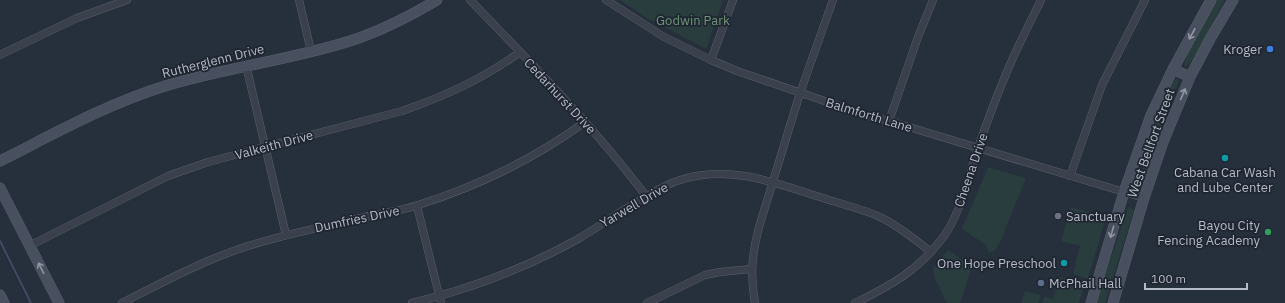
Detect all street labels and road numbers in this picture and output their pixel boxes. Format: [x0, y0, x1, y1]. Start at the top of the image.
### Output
street label: Rutherglenn Drive [160, 40, 266, 82]
street label: Cedarhurst Drive [520, 54, 600, 138]
street label: West Bellfort Street [1123, 86, 1179, 200]
street label: Balmforth Lane [824, 94, 914, 136]
street label: Valkeith Drive [233, 126, 315, 164]
street label: Cheena Drive [950, 131, 992, 209]
street label: Yarwell Drive [597, 179, 671, 231]
street label: Dumfries Drive [313, 202, 401, 236]

